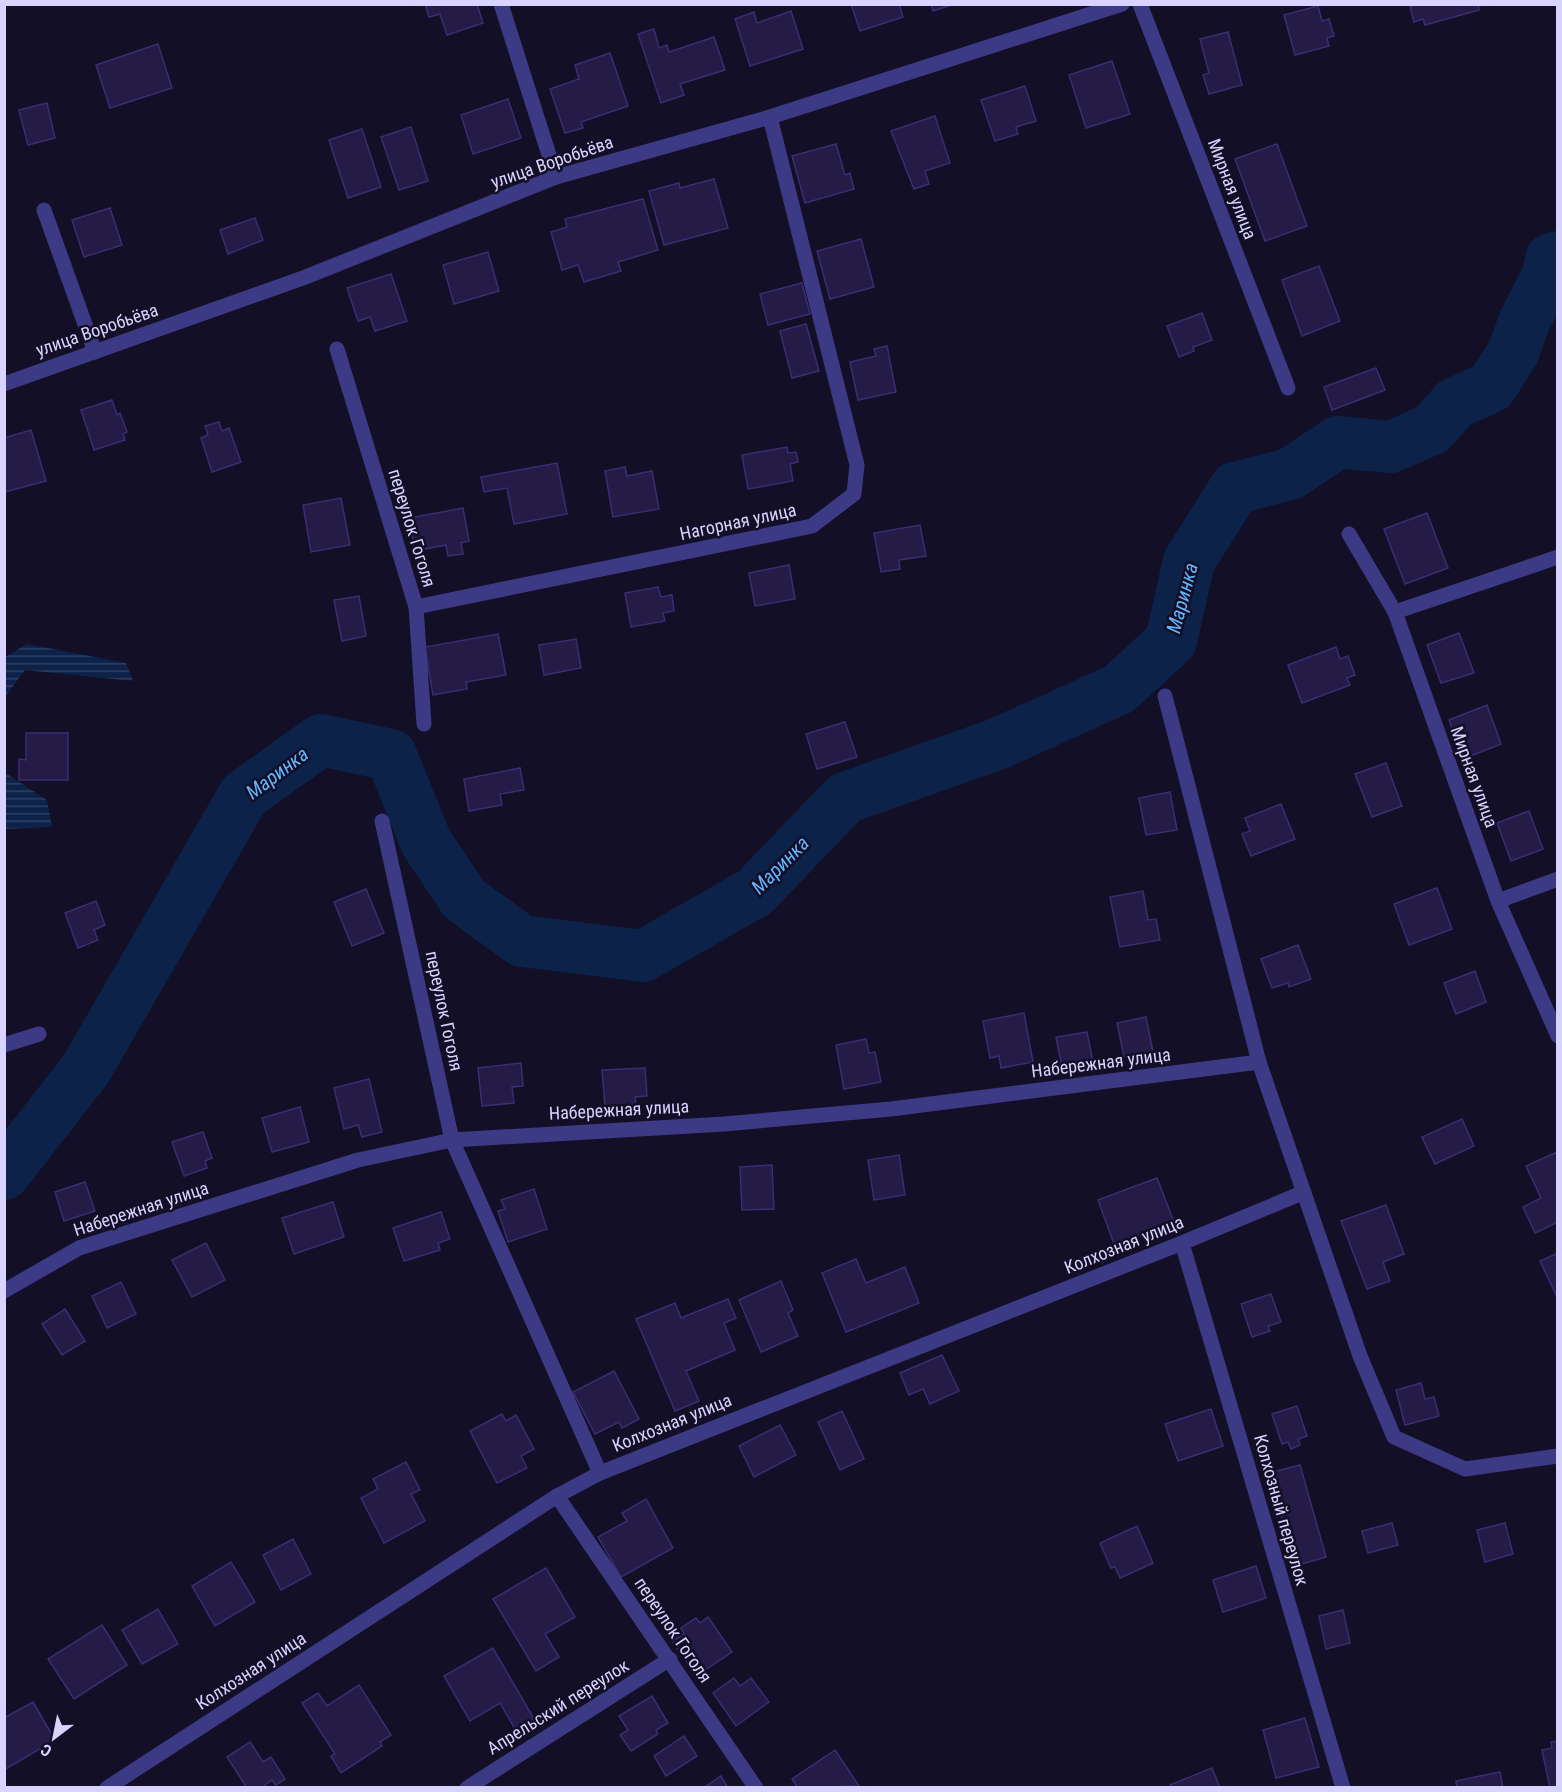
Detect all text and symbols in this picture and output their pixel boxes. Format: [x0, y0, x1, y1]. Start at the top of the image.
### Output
street label: улица Воробьёва [488, 131, 616, 192]
street label: Мирная улица [1204, 136, 1261, 242]
street label: улица Воробьёва [33, 299, 161, 360]
street label: переулок Гоголя [385, 466, 440, 589]
street label: Нагорная улица [678, 499, 798, 544]
water label: Маринка [1161, 560, 1203, 636]
street label: Мирная улица [1447, 724, 1502, 830]
water label: Маринка [241, 742, 313, 804]
water label: Маринка [746, 831, 814, 899]
street label: переулок Гоголя [421, 949, 467, 1073]
street label: Набережная улица [1030, 1044, 1172, 1081]
street label: Набережная улица [548, 1095, 690, 1124]
street label: Набережная улица [71, 1177, 211, 1240]
street label: Колхозная улица [1061, 1211, 1187, 1278]
street label: Колхозная улица [609, 1389, 735, 1456]
street label: Колхозный переулок [1250, 1432, 1313, 1588]
street label: переулок Гоголя [630, 1573, 716, 1686]
street label: Колхозная улица [192, 1627, 310, 1714]
street label: Апрельский переулок [483, 1654, 633, 1759]
north arrow [24, 1708, 84, 1768]
text: С [37, 1740, 55, 1761]

